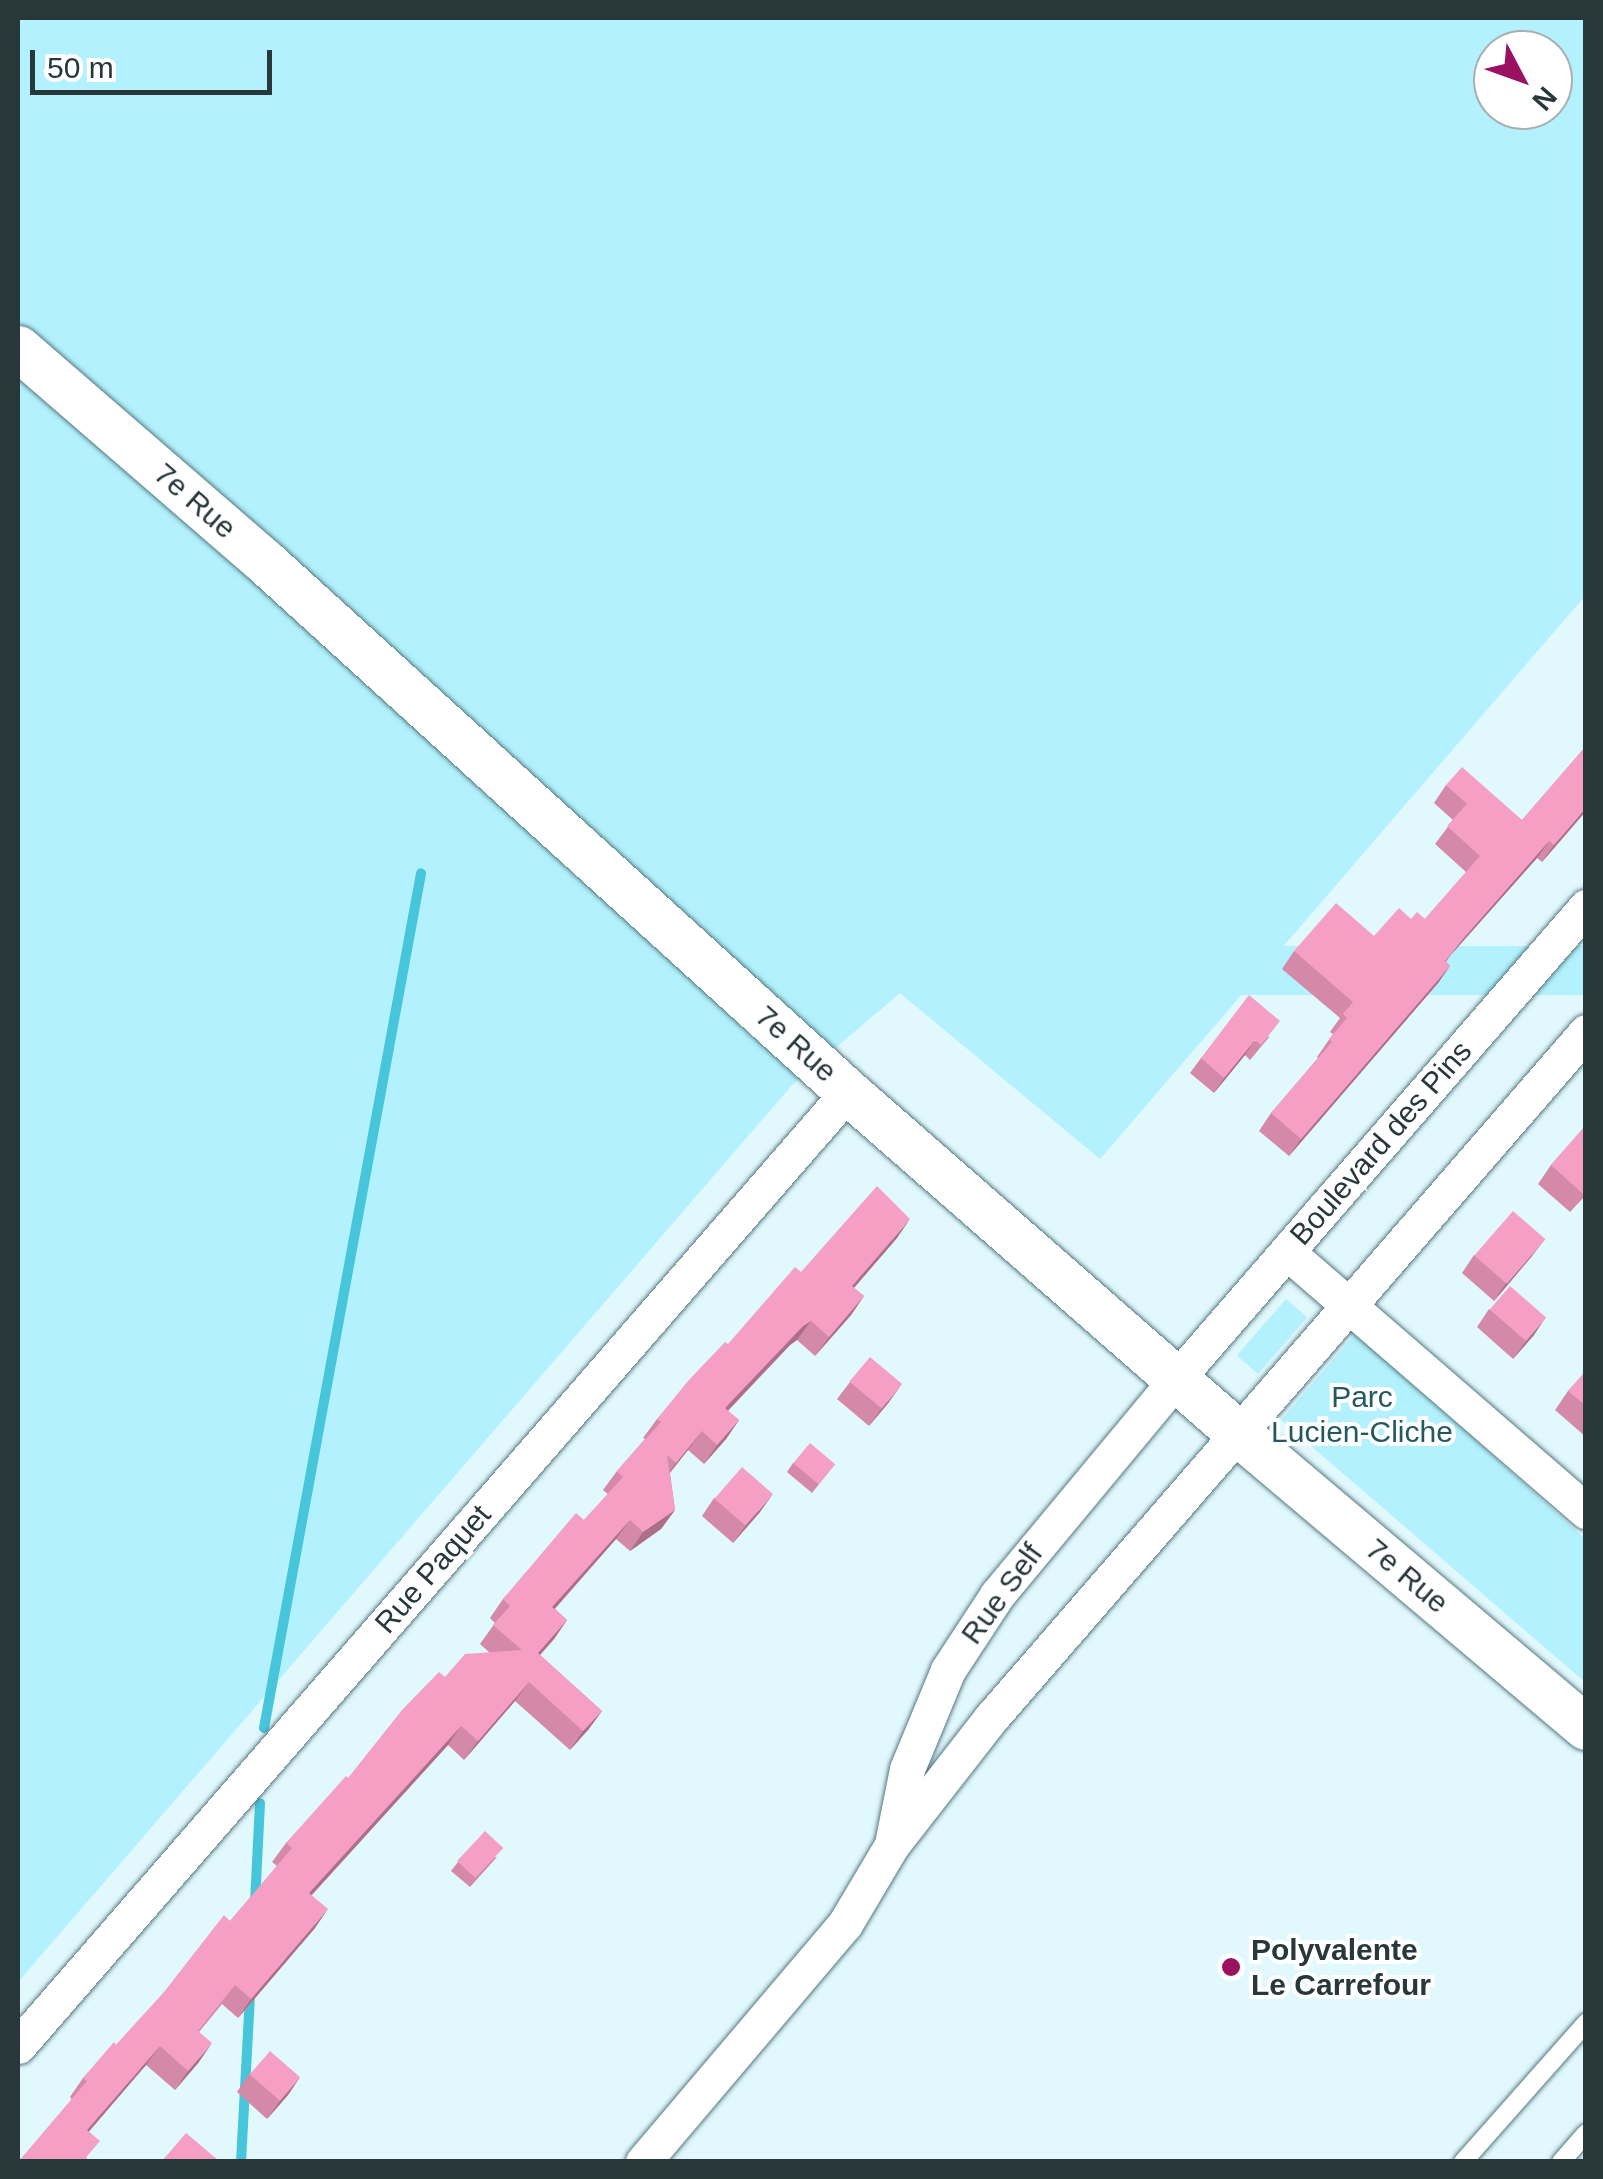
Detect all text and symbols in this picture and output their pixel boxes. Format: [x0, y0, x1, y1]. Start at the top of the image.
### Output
scale bar [35, 30, 278, 92]
north arrow [1473, 30, 1573, 130]
text: 50 m [47, 51, 114, 84]
text: N [1526, 81, 1563, 116]
street label: 7e Rue [147, 456, 243, 546]
street label: 7e Rue [748, 998, 844, 1090]
street label: Boulevard des Pins [1283, 1034, 1479, 1252]
park label: Parc Lucien-Cliche [1271, 1379, 1453, 1450]
street label: Rue Paquet [367, 1497, 499, 1641]
street label: 7e Rue [1358, 1531, 1456, 1621]
street label: Rue Self [954, 1537, 1050, 1651]
place label: Polyvalente Le Carrefour [1251, 1932, 1431, 2002]
marker: Polyvalente Le Carrefour [1220, 1956, 1242, 1978]

